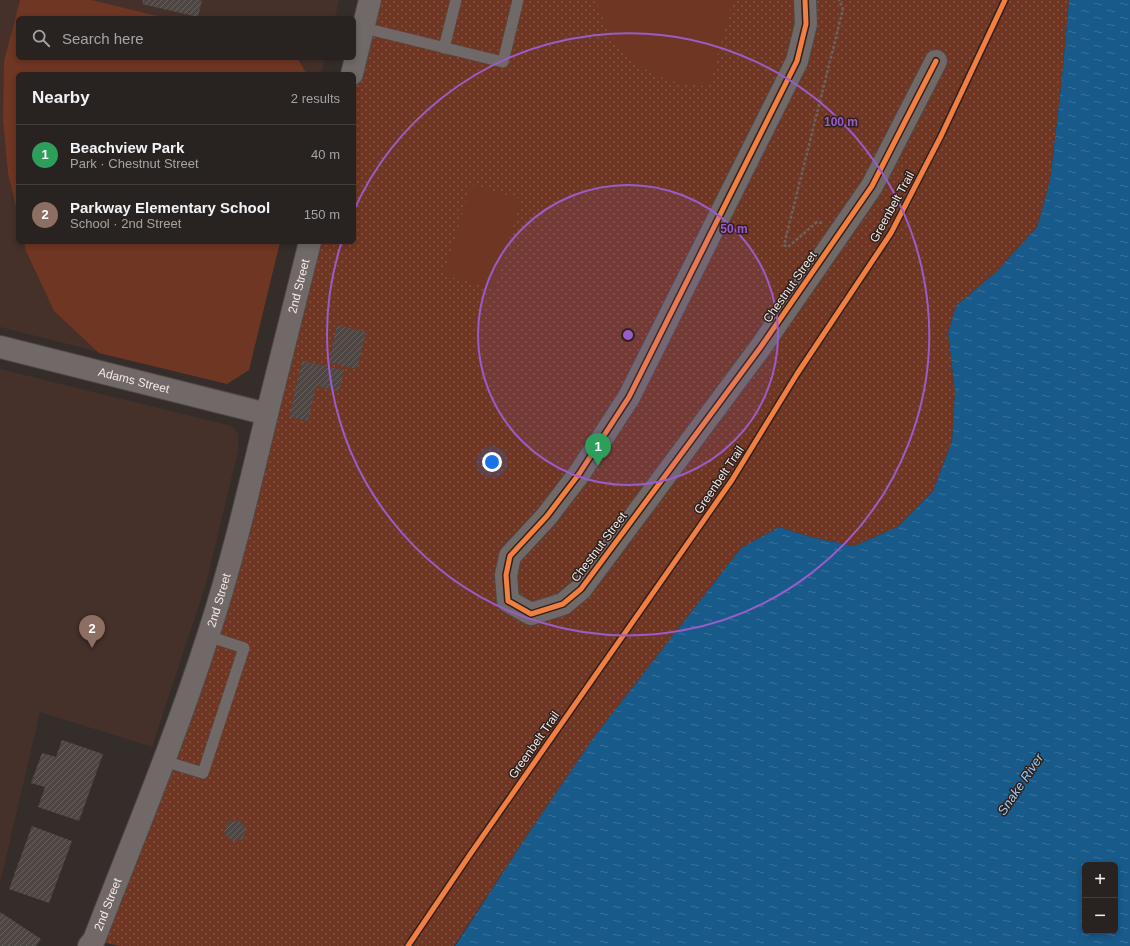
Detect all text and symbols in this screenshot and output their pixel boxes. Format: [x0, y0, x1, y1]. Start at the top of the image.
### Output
search box [16, 16, 356, 60]
icon: search [30, 27, 52, 49]
text: Search here [62, 30, 144, 47]
text: Nearby [32, 88, 90, 107]
text: 2 results [291, 91, 340, 106]
text: 100 m [824, 115, 858, 129]
text: Beachview Park [70, 139, 184, 156]
text: 1 [41, 147, 49, 162]
text: 40 m [311, 147, 340, 162]
text: Park · Chestnut Street [70, 156, 199, 171]
street label: Greenbelt Trail [867, 169, 917, 245]
text: Parkway Elementary School [70, 199, 270, 216]
text: 2 [41, 207, 49, 222]
text: 150 m [304, 207, 340, 222]
text: School · 2nd Street [70, 216, 181, 231]
text: 50 m [720, 222, 748, 236]
street label: Chestnut Street [760, 248, 820, 325]
street label: 2nd Street [285, 257, 313, 315]
centre of rings [621, 328, 635, 342]
street label: Adams Street [97, 365, 172, 396]
pin: 1 [585, 433, 611, 466]
street label: Greenbelt Trail [691, 443, 747, 517]
your location [482, 452, 502, 472]
street label: Chestnut Street [568, 509, 630, 585]
street label: 2nd Street [204, 571, 234, 629]
pin: 2 [79, 615, 105, 648]
street label: Greenbelt Trail [506, 709, 562, 781]
water label: Snake River [994, 750, 1047, 818]
map controls [1082, 862, 1118, 934]
button: + [1082, 862, 1118, 898]
street label: 2nd Street [91, 875, 125, 933]
button: − [1082, 898, 1118, 934]

